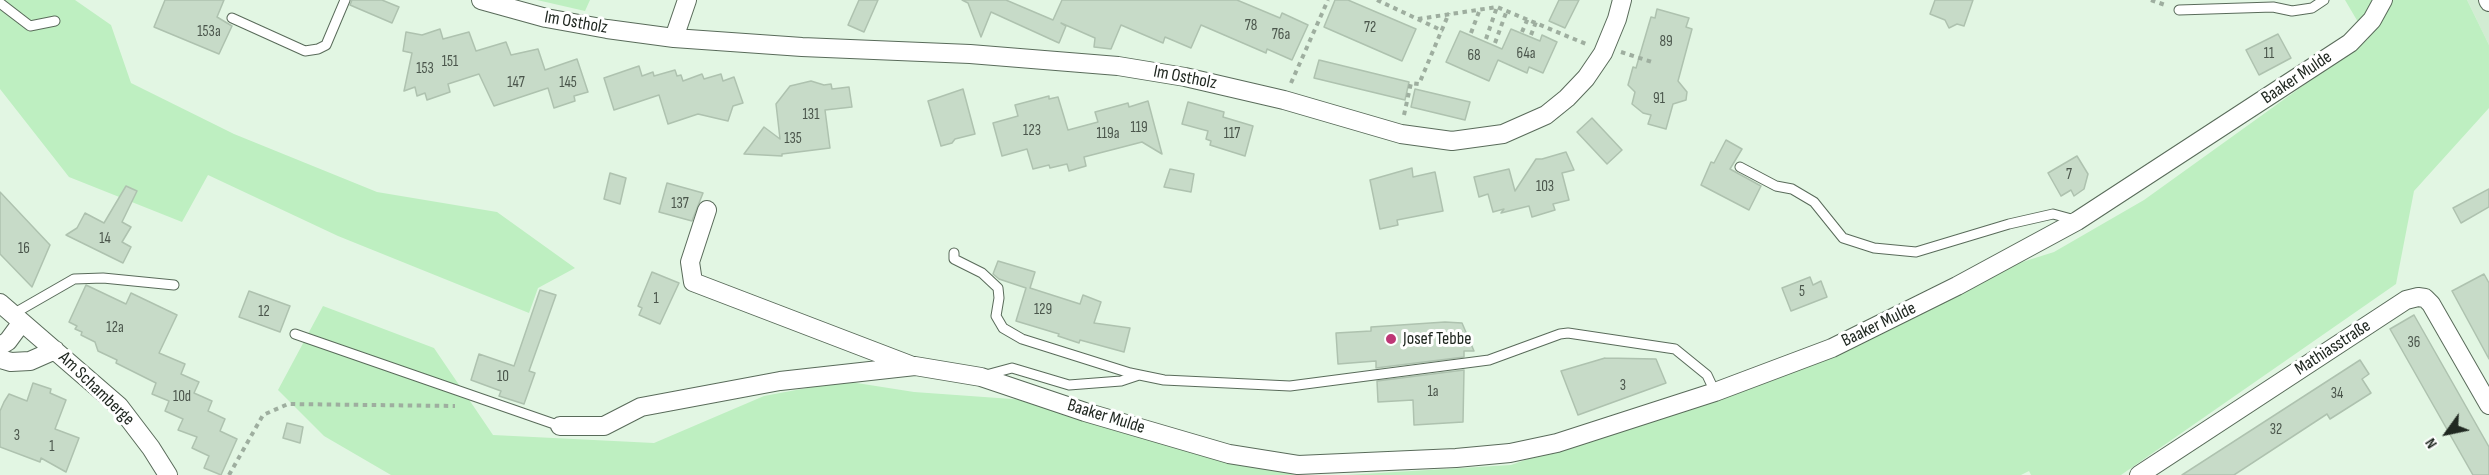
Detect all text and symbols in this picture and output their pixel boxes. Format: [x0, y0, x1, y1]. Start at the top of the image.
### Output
street label: Im Ostholz [543, 7, 609, 39]
house number: 78 [1245, 17, 1257, 35]
house number: 72 [1364, 19, 1376, 37]
house number: 153a [197, 23, 221, 41]
house number: 76a [1272, 26, 1290, 44]
house number: 89 [1659, 33, 1673, 51]
house number: 64a [1517, 45, 1535, 63]
house number: 11 [2264, 45, 2274, 63]
house number: 68 [1467, 47, 1481, 65]
street label: Baaker Mulde [2258, 47, 2336, 109]
house number: 151 [442, 53, 458, 71]
house number: 153 [416, 60, 434, 78]
street label: Im Ostholz [1152, 61, 1218, 95]
house number: 147 [507, 74, 525, 92]
house number: 145 [559, 74, 577, 92]
house number: 91 [1653, 90, 1665, 108]
house number: 131 [803, 106, 819, 124]
house number: 119 [1130, 119, 1148, 137]
house number: 123 [1023, 122, 1041, 140]
house number: 119a [1097, 125, 1119, 143]
house number: 117 [1224, 125, 1240, 143]
house number: 135 [784, 130, 802, 148]
house number: 7 [2066, 166, 2072, 184]
house number: 103 [1536, 178, 1554, 196]
house number: 137 [671, 195, 689, 213]
house number: 14 [99, 230, 111, 248]
house number: 16 [18, 240, 30, 258]
house number: 5 [1799, 283, 1805, 301]
house number: 1 [653, 290, 659, 308]
street label: Baaker Mulde [1838, 298, 1920, 352]
house number: 129 [1034, 301, 1052, 319]
house number: 12 [258, 303, 270, 321]
street label: Mathiasstraße [2291, 316, 2375, 380]
house number: 12a [106, 319, 124, 337]
place label: Josef Tebbe [1403, 328, 1471, 350]
marker: Josef Tebbe [1384, 332, 1398, 346]
house number: 36 [2408, 334, 2420, 352]
street label: Am Schamberge [54, 347, 138, 431]
house number: 10 [497, 368, 509, 386]
house number: 3 [1620, 377, 1626, 395]
house number: 1a [1427, 383, 1439, 401]
house number: 34 [2331, 385, 2343, 403]
house number: 10d [173, 388, 191, 406]
street label: Baaker Mulde [1065, 395, 1147, 439]
north arrow [2417, 403, 2477, 463]
house number: 32 [2270, 421, 2282, 439]
house number: 3 [14, 427, 20, 445]
text: N [2421, 434, 2442, 452]
house number: 1 [49, 438, 55, 456]

